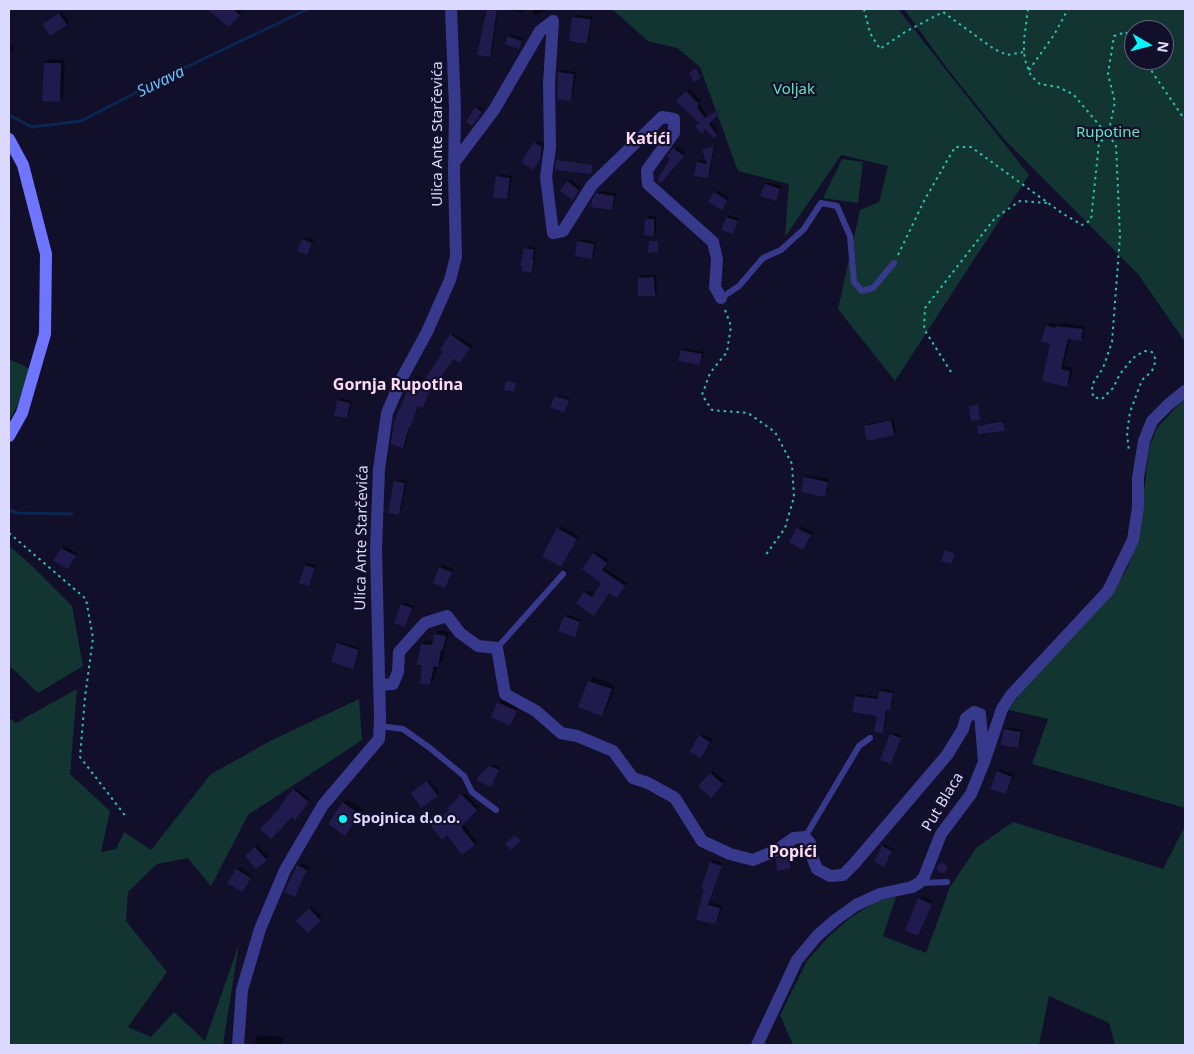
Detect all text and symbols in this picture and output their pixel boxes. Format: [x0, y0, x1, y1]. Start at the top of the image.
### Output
north arrow [1124, 20, 1174, 70]
text: N [1153, 40, 1174, 54]
street label: Ulica Ante Starčevića [429, 61, 447, 207]
water label: Suvava [134, 62, 188, 102]
park label: Voljak [773, 81, 815, 99]
park label: Rupotine [1076, 124, 1140, 142]
district label: Katići [626, 129, 670, 149]
district label: Gornja Rupotina [333, 375, 463, 395]
street label: Ulica Ante Starčevića [352, 465, 372, 611]
street label: Put Blaca [918, 769, 968, 835]
place label: Spojnica d.o.o. [353, 810, 460, 828]
marker: Spojnica d.o.o. [337, 813, 349, 825]
district label: Popići [769, 842, 817, 862]

